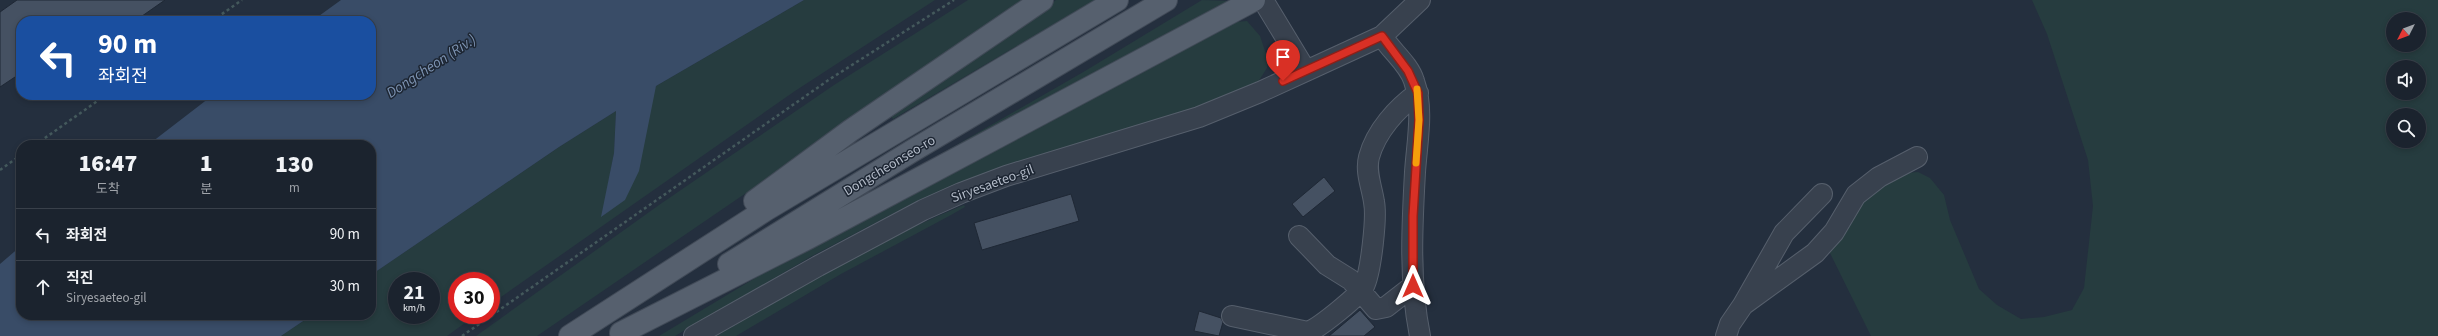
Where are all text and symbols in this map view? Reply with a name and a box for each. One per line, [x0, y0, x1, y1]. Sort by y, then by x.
north arrow [2386, 12, 2426, 52]
map controls [2386, 12, 2426, 148]
text: 90 m [98, 24, 157, 64]
water label: Dongcheon (Riv.) [382, 30, 480, 103]
icon: left [32, 32, 84, 84]
pin [1266, 40, 1300, 81]
icon: arrive [1272, 46, 1294, 68]
button: sound [2386, 60, 2426, 100]
text: 좌회전 [98, 64, 148, 89]
button: search [2386, 108, 2426, 148]
street label: Dongcheonseo-ro [840, 130, 939, 201]
text: 16:47 [79, 146, 137, 181]
text: 1 [200, 146, 213, 181]
text: 130 [275, 147, 314, 182]
street label: Siryesaeteo-gil [948, 160, 1037, 208]
text: m [289, 179, 300, 197]
text: 도착 [96, 180, 120, 198]
text: 분 [200, 180, 212, 198]
icon: left [32, 224, 54, 246]
text: 90 m [330, 224, 360, 245]
text: 좌회전 [66, 225, 107, 246]
position arrow [1392, 265, 1434, 307]
text: 직진 [66, 268, 94, 289]
speed limit sign: 30 [448, 272, 500, 324]
icon: ahead [32, 276, 54, 298]
text: 30 m [330, 276, 360, 297]
text: 21 [403, 279, 425, 307]
text: Siryesaeteo-gil [66, 289, 147, 307]
text: km/h [403, 301, 425, 315]

